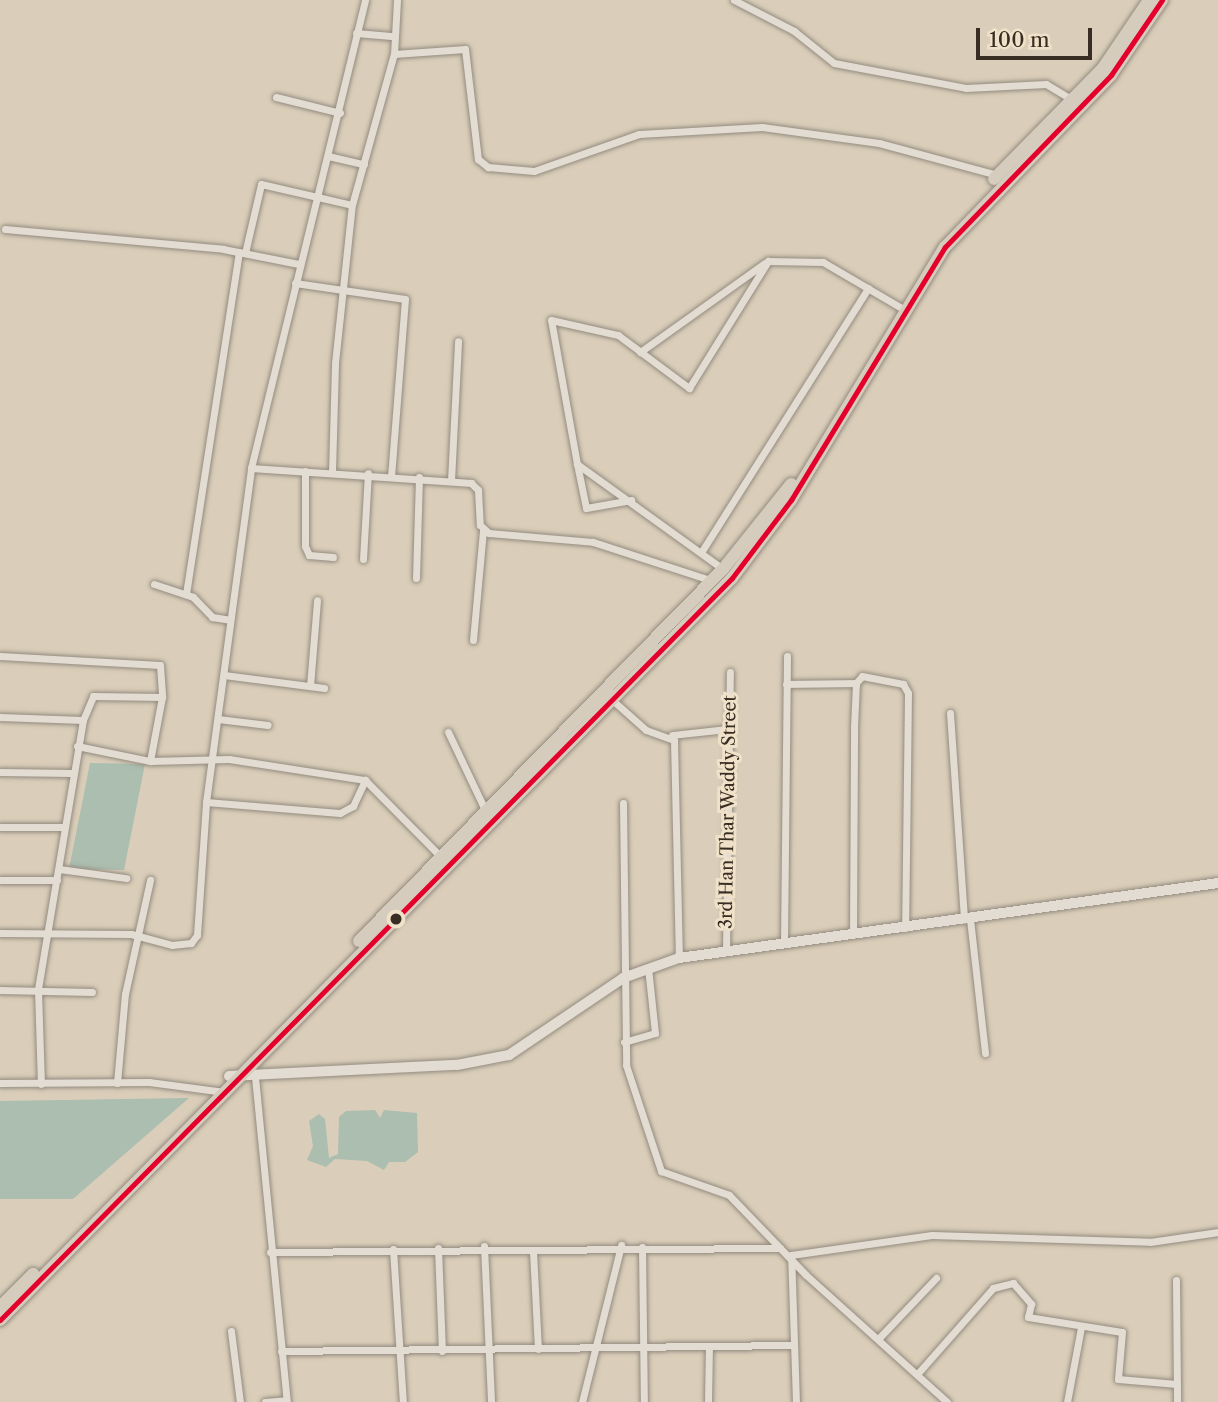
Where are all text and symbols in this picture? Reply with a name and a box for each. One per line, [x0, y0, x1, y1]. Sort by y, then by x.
scale bar [980, 14, 1096, 58]
text: 100 m [989, 27, 1050, 52]
street label: 3rd Han Thar Waddy Street [715, 694, 741, 930]
unlabelled marker [389, 912, 403, 926]

